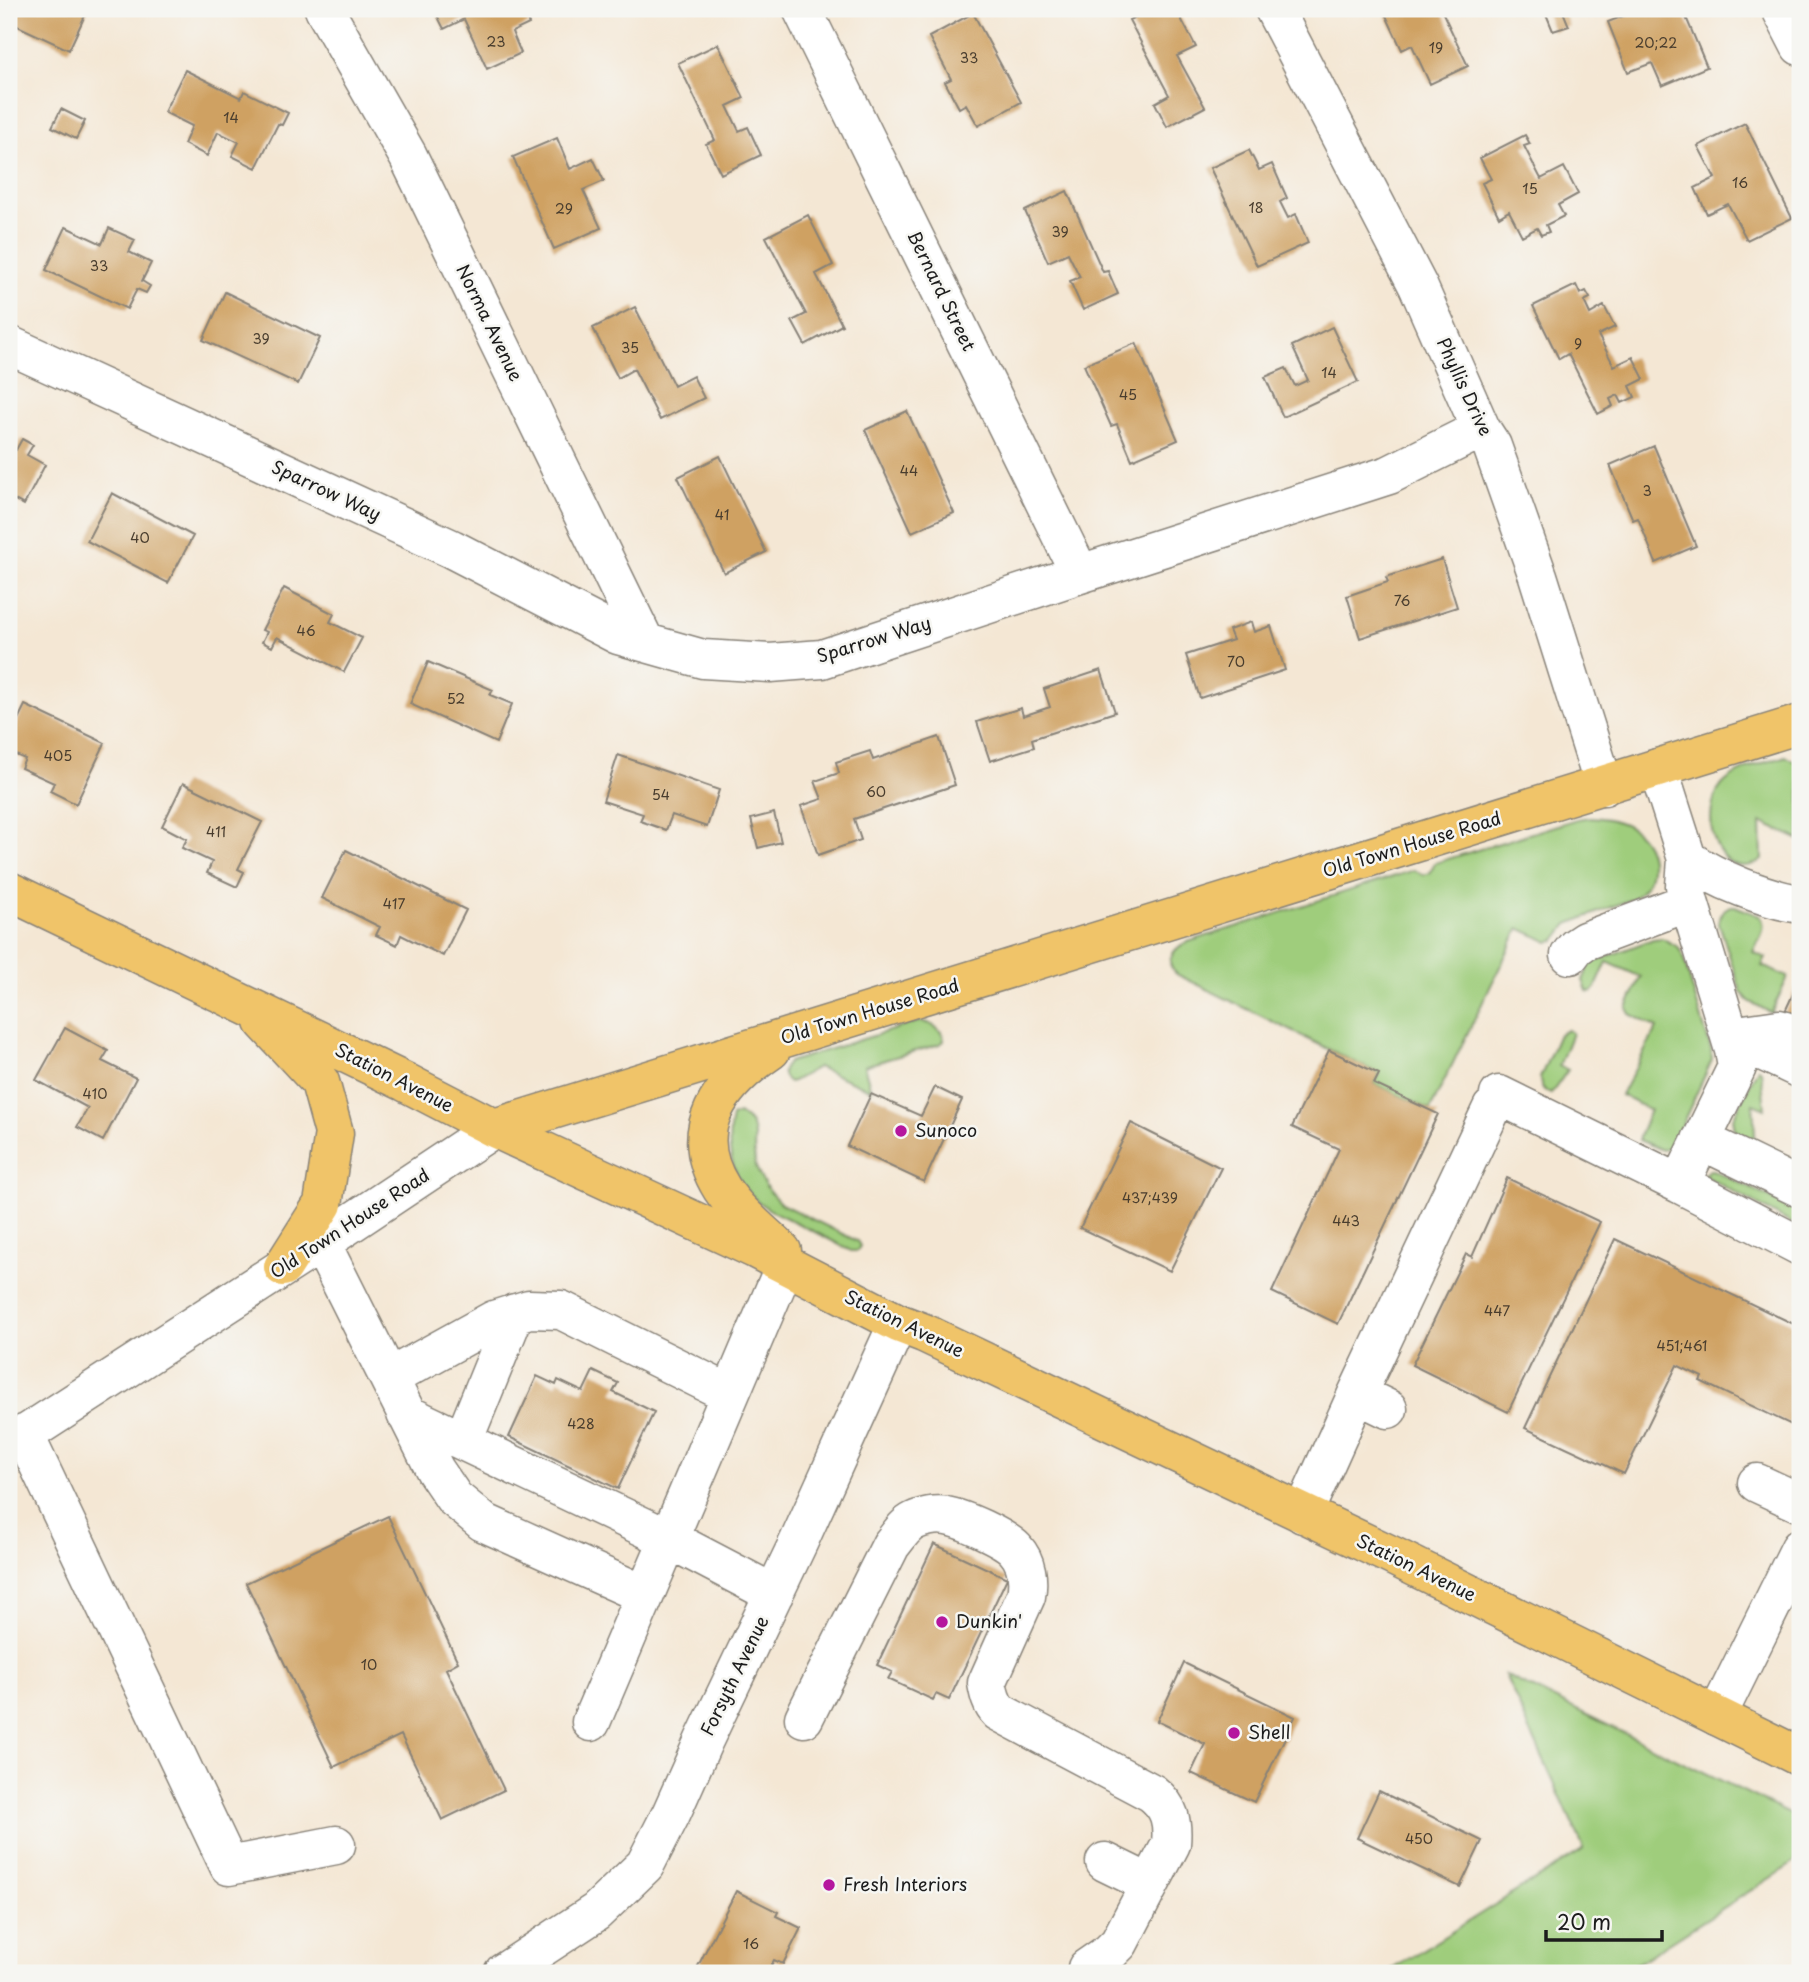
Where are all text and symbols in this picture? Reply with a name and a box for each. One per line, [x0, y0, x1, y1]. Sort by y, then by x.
house number: 23 [487, 31, 505, 52]
house number: 20;22 [1635, 32, 1677, 53]
house number: 19 [1429, 37, 1443, 58]
house number: 33 [960, 47, 978, 68]
house number: 14 [223, 107, 239, 128]
house number: 16 [1732, 172, 1748, 193]
house number: 15 [1522, 178, 1538, 199]
house number: 18 [1248, 197, 1264, 218]
house number: 29 [555, 198, 573, 219]
house number: 39 [1051, 221, 1069, 242]
street label: Bernard Street [901, 225, 983, 355]
house number: 33 [90, 255, 108, 276]
street label: Norma Avenue [450, 259, 530, 386]
house number: 39 [252, 328, 270, 349]
street label: Phyllis Drive [1431, 333, 1500, 440]
house number: 9 [1574, 333, 1582, 354]
house number: 35 [621, 337, 639, 358]
house number: 14 [1321, 362, 1337, 383]
house number: 45 [1119, 384, 1137, 405]
street label: Sparrow Way [267, 452, 386, 527]
house number: 44 [900, 460, 918, 481]
house number: 3 [1642, 480, 1652, 501]
house number: 41 [715, 504, 729, 525]
house number: 40 [130, 527, 150, 548]
house number: 76 [1394, 590, 1411, 611]
street label: Sparrow Way [813, 608, 934, 669]
house number: 46 [296, 620, 316, 641]
house number: 70 [1227, 651, 1245, 672]
house number: 52 [447, 688, 465, 709]
house number: 405 [44, 745, 72, 766]
house number: 60 [866, 781, 886, 802]
house number: 54 [652, 784, 670, 805]
street label: Old Town House Road [1319, 804, 1504, 884]
house number: 411 [206, 821, 226, 842]
house number: 417 [383, 893, 405, 914]
street label: Old Town House Road [777, 971, 962, 1051]
street label: Station Avenue [331, 1035, 459, 1118]
house number: 410 [83, 1083, 107, 1104]
place label: Sunoco [915, 1116, 977, 1143]
marker: Sunoco [893, 1123, 909, 1139]
street label: Old Town House Road [264, 1161, 434, 1285]
house number: 437;439 [1122, 1187, 1178, 1208]
house number: 443 [1332, 1210, 1360, 1231]
street label: Station Avenue [840, 1282, 969, 1363]
house number: 447 [1484, 1300, 1510, 1321]
house number: 451;461 [1657, 1335, 1707, 1356]
house number: 428 [567, 1413, 595, 1434]
street label: Station Avenue [1352, 1526, 1481, 1607]
place label: Dunkin' [956, 1607, 1022, 1634]
street label: Forsyth Avenue [693, 1611, 774, 1740]
marker: Dunkin' [934, 1614, 950, 1630]
house number: 10 [361, 1654, 377, 1675]
place label: Shell [1248, 1718, 1290, 1745]
marker: Shell [1226, 1725, 1242, 1741]
house number: 450 [1405, 1828, 1433, 1849]
place label: Fresh Interiors [843, 1870, 967, 1897]
marker: Fresh Interiors [821, 1877, 837, 1893]
scale bar [1546, 1898, 1662, 1942]
text: 20 m [1557, 1905, 1611, 1937]
house number: 16 [743, 1933, 759, 1954]

